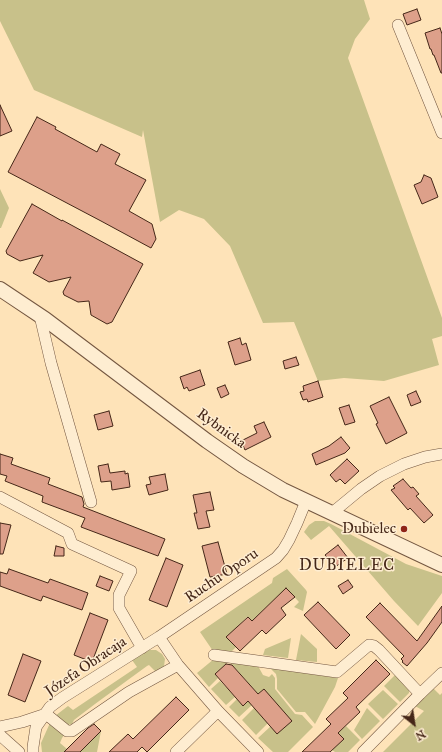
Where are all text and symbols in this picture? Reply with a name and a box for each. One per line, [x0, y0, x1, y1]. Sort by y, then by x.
street label: Rybnicka [193, 405, 249, 453]
place label: Dubielec [342, 520, 396, 538]
marker: Dubielec [399, 524, 409, 534]
street label: Ruchu Oporu [182, 545, 262, 607]
district label: DUBIELEC [299, 556, 395, 576]
street label: Józefa Obracaja [42, 633, 130, 701]
north arrow [394, 704, 434, 744]
text: N [413, 727, 428, 743]

